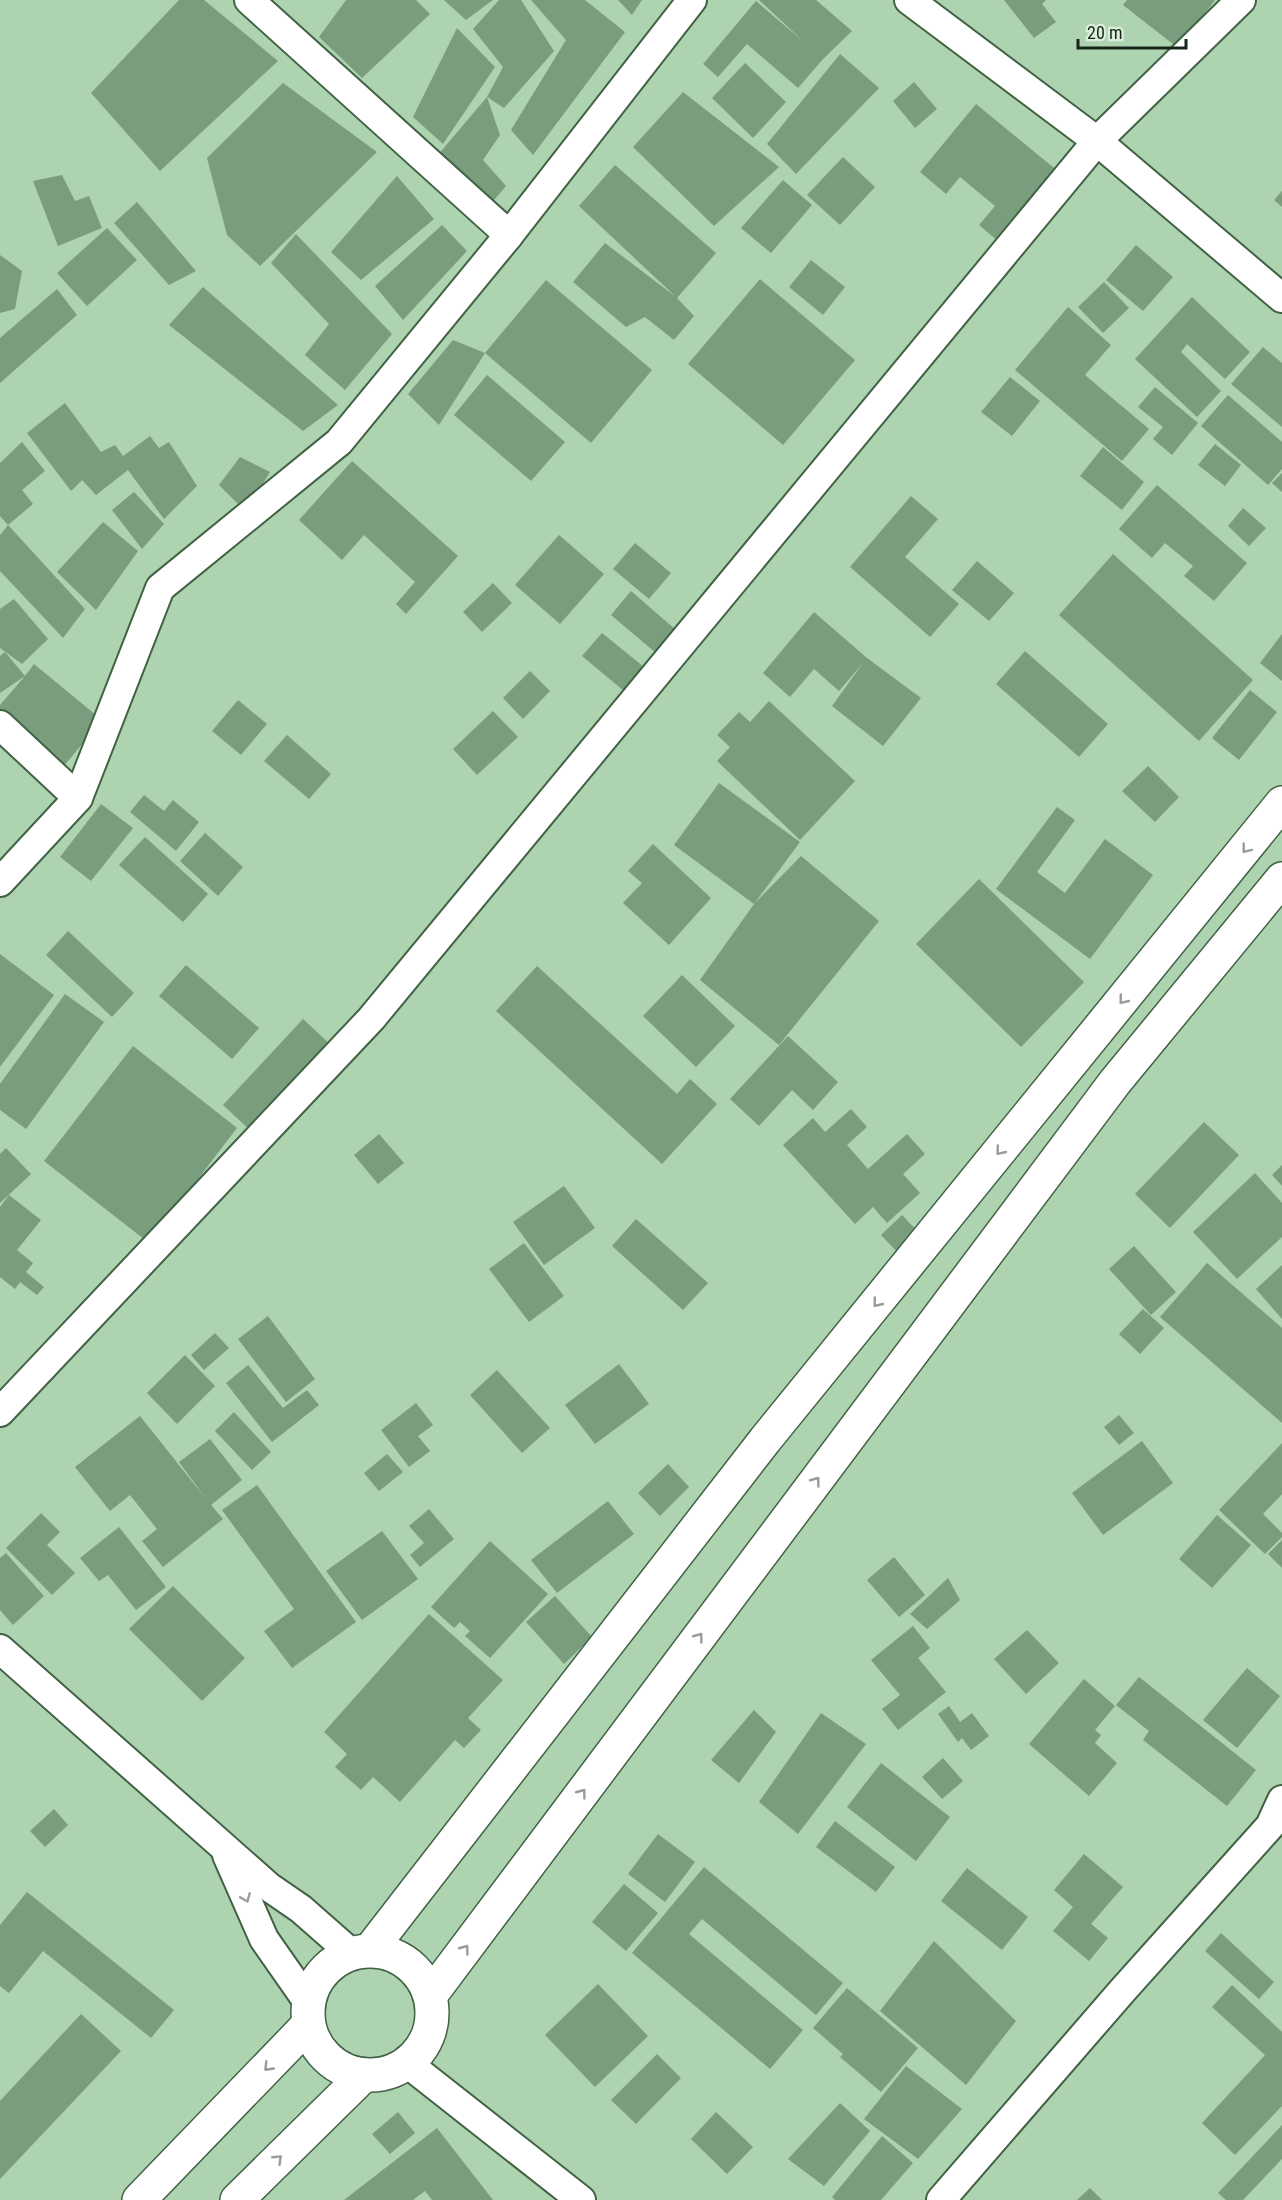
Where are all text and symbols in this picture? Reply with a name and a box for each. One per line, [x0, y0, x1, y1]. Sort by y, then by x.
scale bar [1078, 12, 1186, 50]
text: 20 m [1087, 22, 1122, 43]
one-way arrow [1242, 842, 1253, 853]
one-way arrow [1119, 993, 1130, 1004]
one-way arrow [996, 1145, 1007, 1156]
one-way arrow [873, 1296, 884, 1307]
one-way arrow [809, 1476, 820, 1487]
one-way arrow [692, 1632, 703, 1643]
one-way arrow [575, 1788, 586, 1799]
one-way arrow [239, 1892, 251, 1903]
one-way arrow [458, 1945, 469, 1956]
one-way arrow [264, 2059, 275, 2070]
one-way arrow [272, 2155, 282, 2166]

